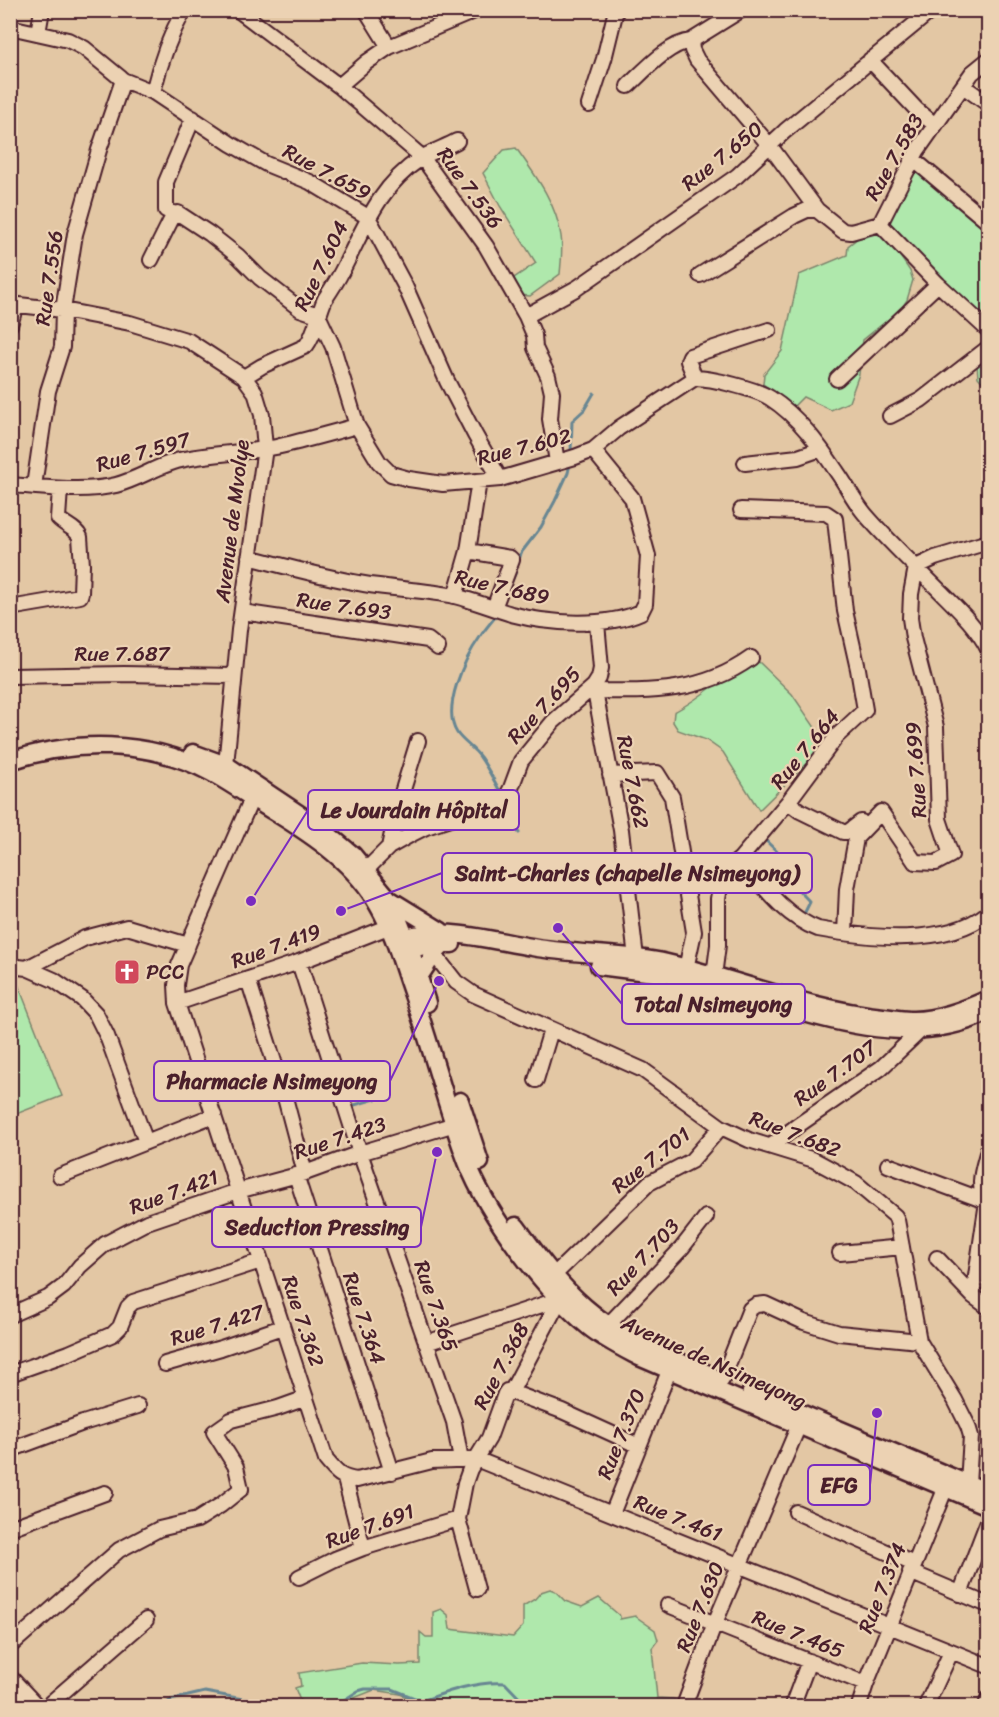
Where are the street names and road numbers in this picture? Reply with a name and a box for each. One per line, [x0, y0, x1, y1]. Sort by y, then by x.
street label: Rue 7.583 [854, 106, 935, 208]
street label: Rue 7.650 [672, 111, 772, 201]
street label: Rue 7.659 [276, 133, 378, 211]
street label: Rue 7.536 [427, 138, 513, 238]
street label: Rue 7.604 [283, 214, 359, 318]
street label: Rue 7.556 [23, 228, 75, 328]
street label: Rue 7.602 [473, 417, 575, 477]
street label: Rue 7.597 [91, 420, 196, 484]
street label: Avenue de Mvolye [203, 437, 261, 606]
street label: Rue 7.689 [451, 558, 553, 616]
street label: Rue 7.693 [294, 581, 394, 631]
street label: Rue 7.687 [74, 635, 172, 673]
street label: Rue 7.695 [497, 657, 591, 753]
street label: Rue 7.664 [760, 700, 850, 798]
street label: Rue 7.699 [894, 721, 938, 819]
street label: Rue 7.662 [605, 732, 661, 832]
street label: Rue 7.419 [226, 912, 327, 980]
street label: Rue 7.707 [785, 1028, 887, 1117]
street label: Rue 7.682 [744, 1099, 846, 1169]
street label: Rue 7.423 [289, 1105, 392, 1171]
street label: Rue 7.701 [603, 1116, 699, 1204]
street label: Rue 7.421 [124, 1158, 224, 1226]
street label: Rue 7.703 [597, 1209, 690, 1305]
street label: Rue 7.365 [403, 1255, 469, 1357]
street label: Rue 7.364 [331, 1267, 397, 1369]
street label: Rue 7.362 [270, 1270, 336, 1372]
street label: Rue 7.427 [166, 1292, 270, 1357]
street label: Avenue de Nsimeyong [614, 1304, 813, 1420]
street label: Rue 7.368 [462, 1315, 540, 1417]
street label: Rue 7.370 [586, 1383, 656, 1485]
street label: Rue 7.461 [628, 1483, 728, 1553]
street label: Rue 7.691 [320, 1492, 420, 1560]
street label: Rue 7.374 [847, 1537, 917, 1639]
street label: Rue 7.630 [665, 1556, 735, 1658]
street label: Rue 7.465 [746, 1598, 850, 1670]

